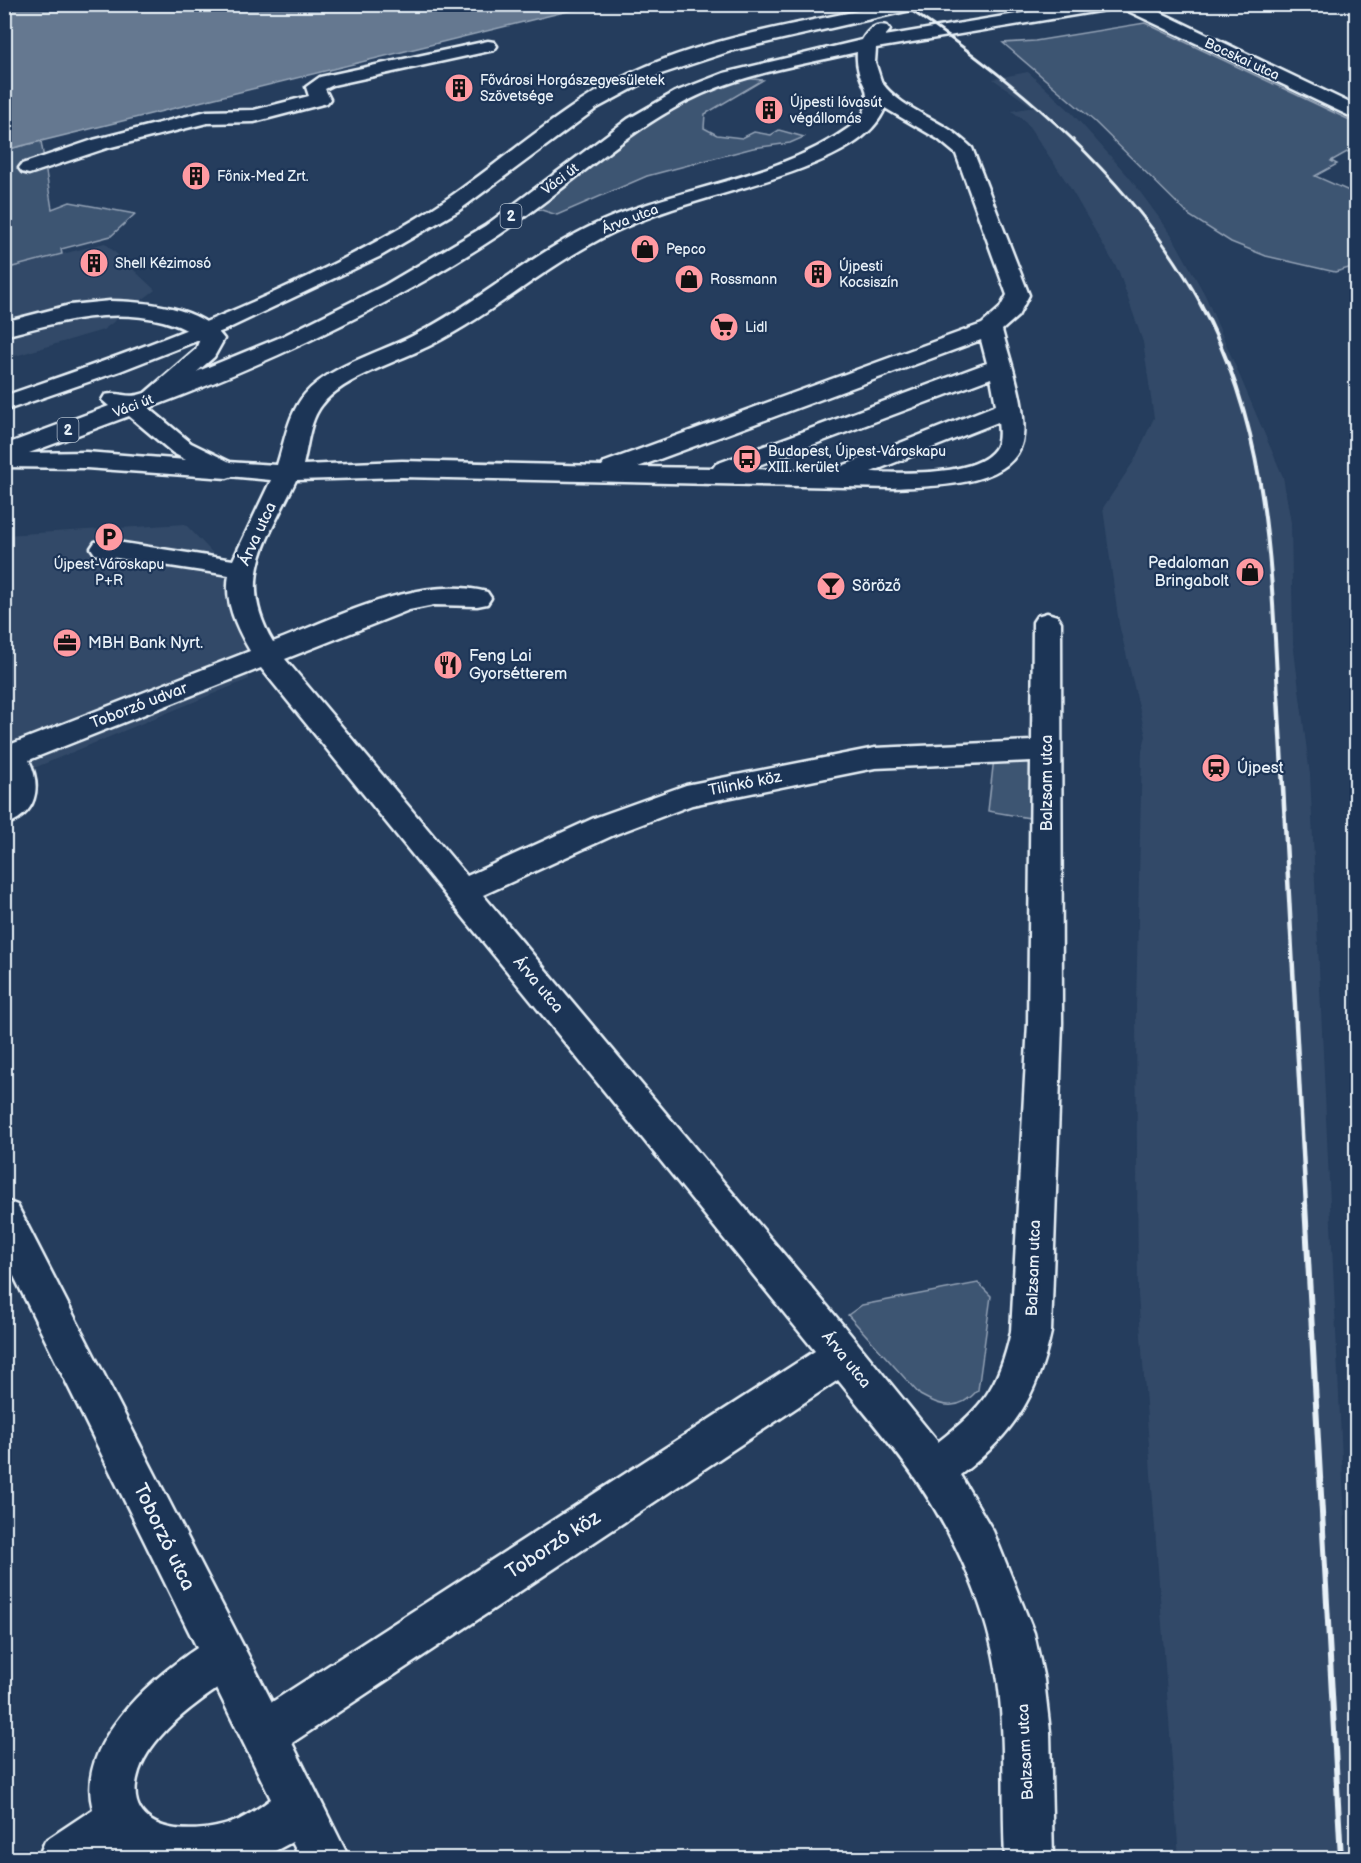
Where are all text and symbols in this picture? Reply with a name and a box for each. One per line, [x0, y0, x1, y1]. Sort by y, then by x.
street label: Bocskai utca [1202, 34, 1282, 84]
building icon: Fővárosi Horgászegyesületek Szövetsége [443, 72, 475, 104]
place label: Fővárosi Horgászegyesületek Szövetsége [480, 72, 665, 105]
place label: Újpesti lóvasút végállomás [789, 93, 883, 127]
building icon: Újpesti lóvasút végállomás [753, 94, 785, 126]
street label: Váci út [538, 159, 582, 198]
building icon: Főnix-Med Zrt. [180, 160, 212, 192]
place label: Főnix-Med Zrt. [217, 168, 309, 185]
street label: Árva utca [599, 200, 661, 238]
road number: 2 [500, 204, 522, 228]
shop icon: Pepco [629, 233, 661, 265]
place label: Pepco [666, 241, 706, 258]
building icon: Shell Kézimosó [78, 247, 110, 279]
place label: Shell Kézimosó [115, 255, 211, 272]
place label: Újpesti Kocsiszín [839, 257, 898, 291]
building icon: Újpesti Kocsiszín [802, 258, 834, 290]
shop icon: Rossmann [673, 263, 705, 295]
place label: Rossmann [710, 271, 777, 288]
supermarket icon: Lidl [708, 311, 740, 343]
place label: Lidl [745, 319, 767, 336]
street label: Váci út [110, 390, 156, 421]
road number: 2 [58, 418, 78, 442]
place label: Budapest, Újpest-Városkapu XIII. kerület [767, 442, 946, 476]
bus stop icon: Budapest, Újpest-Városkapu XIII. kerület [731, 443, 763, 475]
street label: Árva utca [233, 499, 281, 569]
parking icon: Újpest-Városkapu P+R [93, 521, 125, 553]
place label: Pedaloman Bringabolt [1148, 554, 1229, 591]
place label: Újpest-Városkapu P+R [54, 555, 164, 589]
shop icon: Pedaloman Bringabolt [1234, 556, 1266, 588]
bar icon: Söröző [815, 570, 847, 602]
place label: Söröző [852, 577, 901, 596]
office icon: MBH Bank Nyrt. [51, 627, 83, 659]
place label: MBH Bank Nyrt. [88, 634, 203, 653]
place label: Feng Lai Gyorsétterem [469, 647, 567, 684]
restaurant icon: Feng Lai Gyorsétterem [432, 649, 464, 681]
street label: Toborzó udvar [88, 679, 190, 733]
street label: Balzsam utca [1038, 735, 1057, 831]
station icon: Újpest [1200, 752, 1232, 784]
place label: Újpest [1237, 757, 1284, 778]
street label: Tilinkó köz [707, 768, 784, 800]
street label: Árva utca [509, 952, 568, 1017]
street label: Balzsam utca [1023, 1219, 1045, 1317]
street label: Árva utca [817, 1327, 876, 1392]
street label: Toborzó utca [128, 1480, 200, 1594]
street label: Toborzó köz [501, 1505, 605, 1584]
street label: Balzsam utca [1014, 1703, 1038, 1801]

